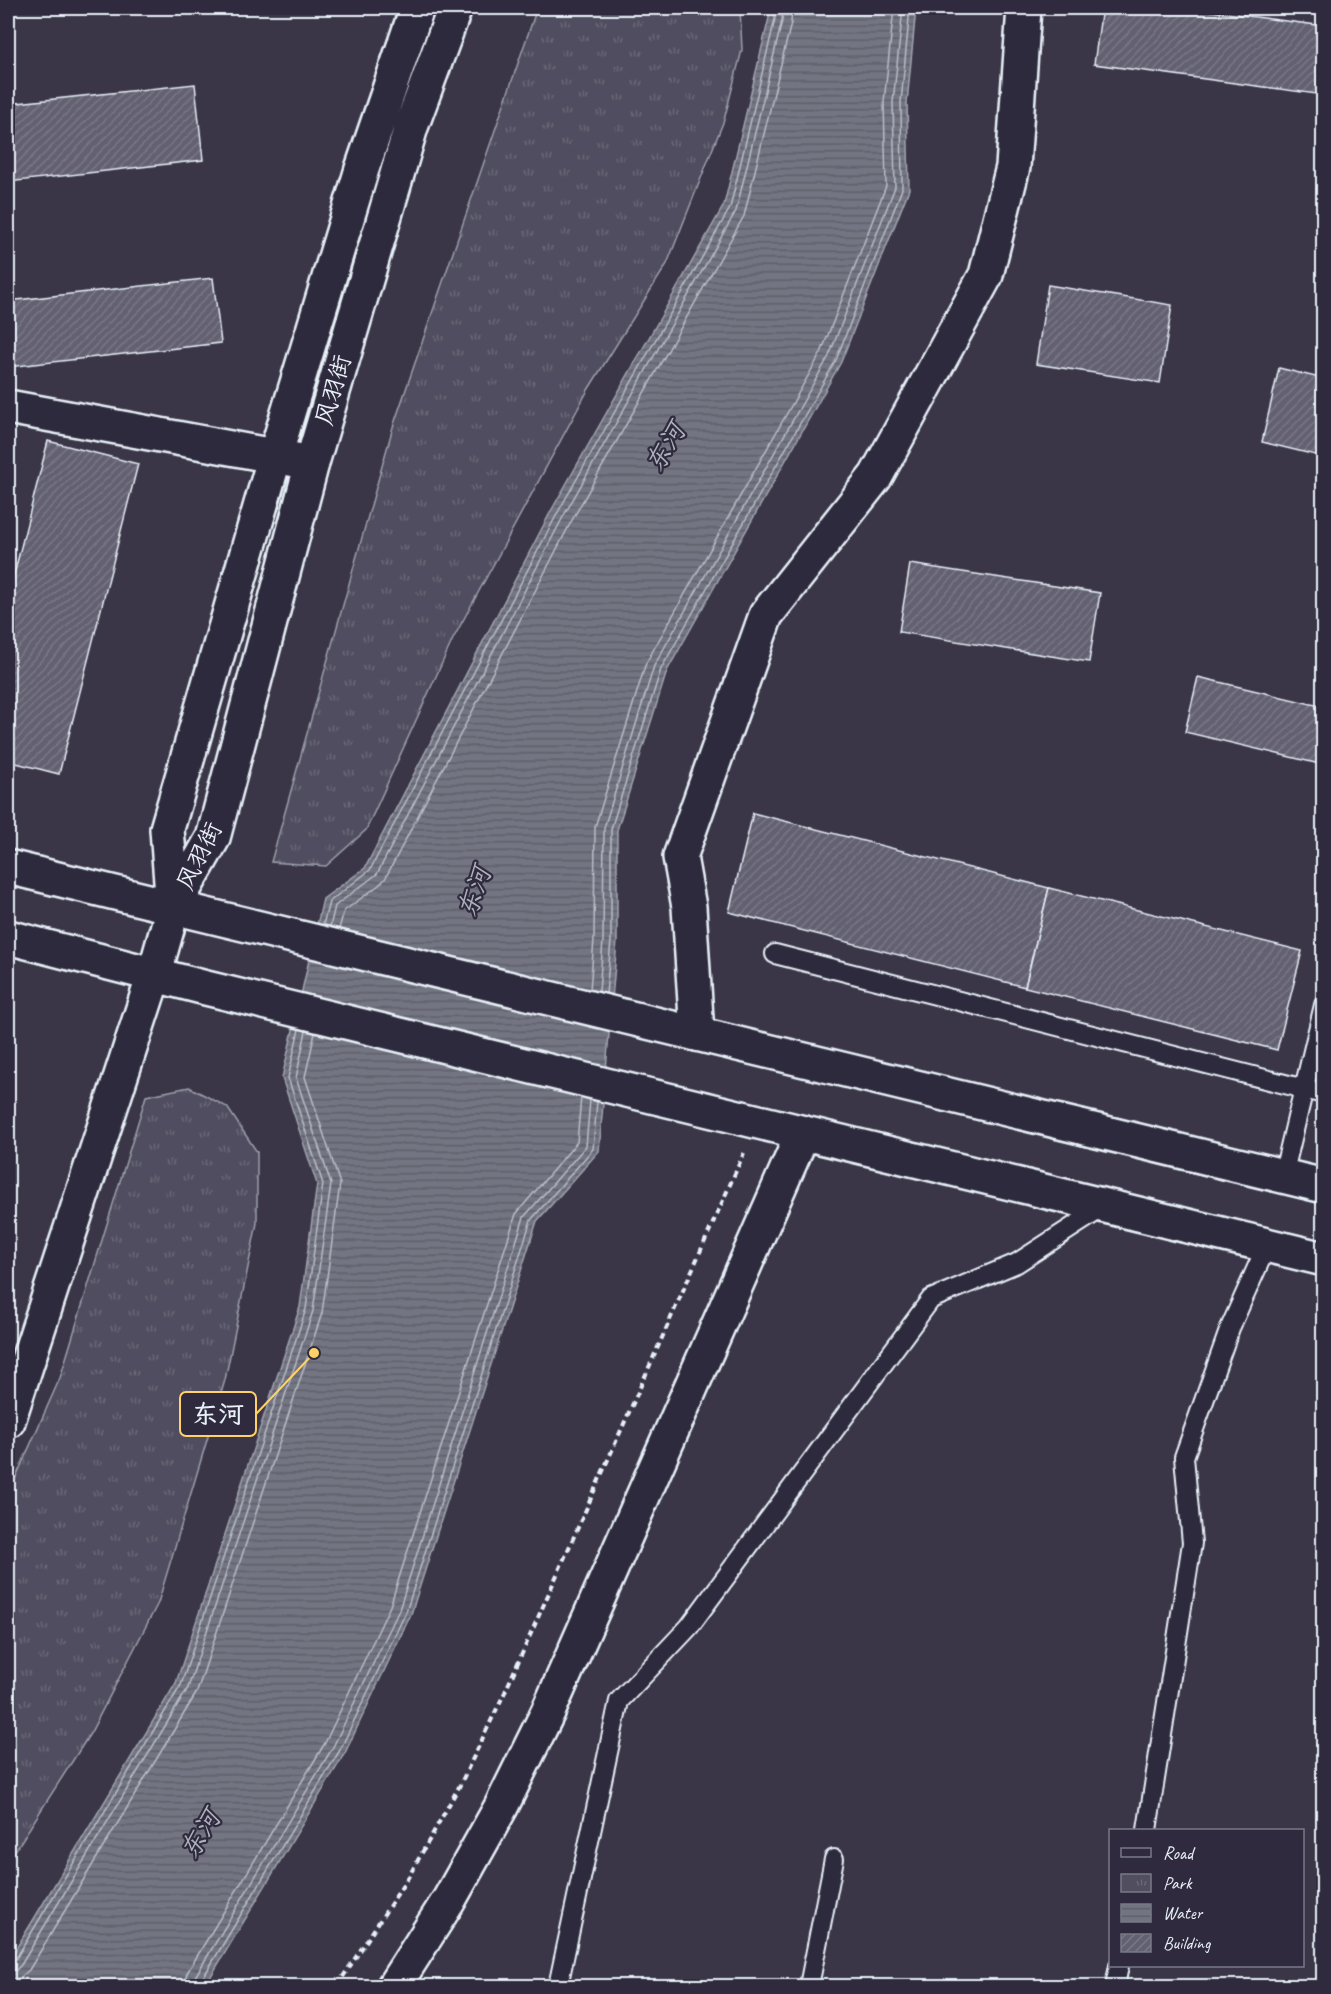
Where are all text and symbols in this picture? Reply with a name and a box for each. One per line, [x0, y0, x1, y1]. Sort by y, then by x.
street label: 风羽街 [309, 351, 357, 429]
water label: 东河 [638, 413, 695, 478]
street label: 风羽街 [170, 817, 228, 895]
water label: 东河 [450, 858, 500, 922]
callout: 东河 [180, 1392, 256, 1436]
text: 东河 [192, 1398, 244, 1431]
water label: 东河 [173, 1800, 230, 1865]
legend [1109, 1829, 1304, 1967]
text: Road [1163, 1842, 1196, 1864]
text: Park [1163, 1872, 1193, 1894]
text: Water [1163, 1902, 1204, 1924]
text: Building [1163, 1932, 1212, 1954]

